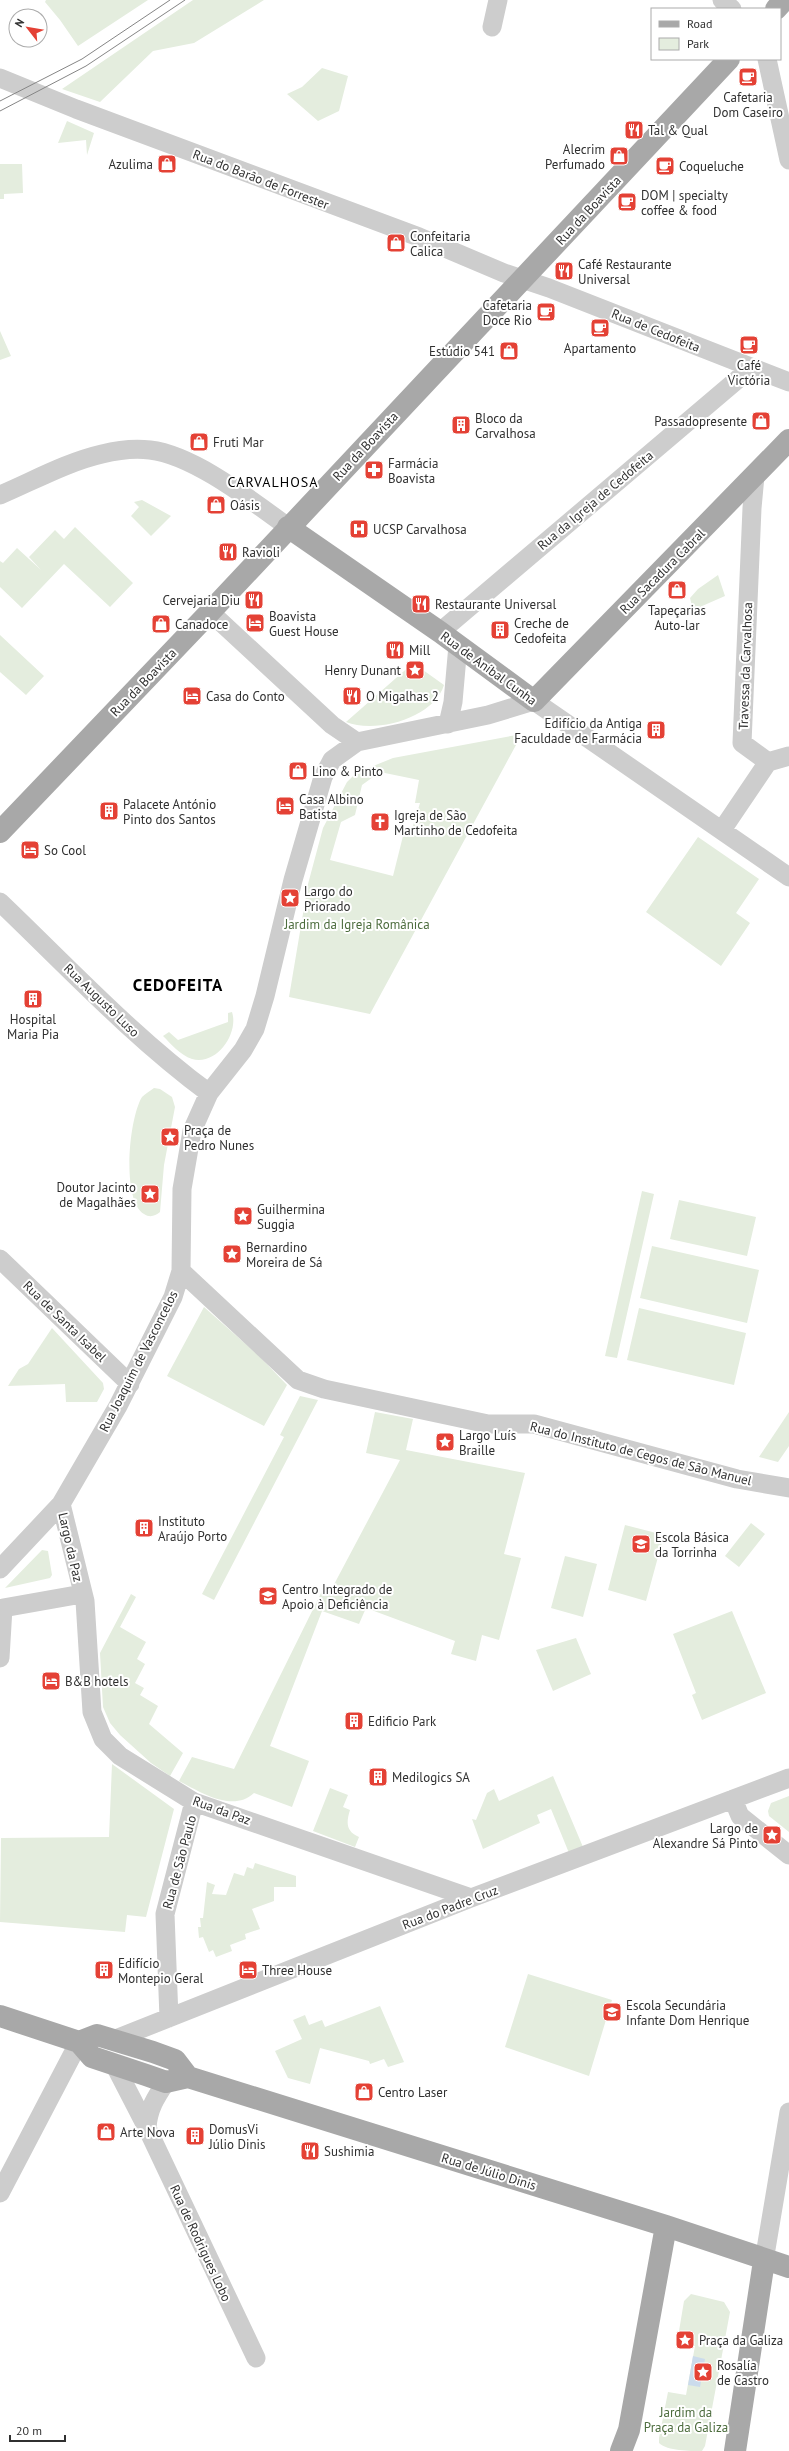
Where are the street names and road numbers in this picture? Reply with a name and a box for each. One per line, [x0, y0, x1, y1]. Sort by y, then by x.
street label: Rua do Barão de Forrester [190, 146, 332, 213]
street label: Rua da Boavista [552, 172, 625, 249]
street label: Rua de Cedofeita [609, 305, 703, 356]
street label: Rua da Boavista [329, 408, 402, 485]
street label: Rua da Igreja de Cedofeita [534, 447, 657, 554]
street label: Rua Sacadura Cabral [616, 525, 709, 618]
street label: Travessa da Carvalhosa [735, 602, 756, 730]
street label: Rua de Aníbal Cunha [437, 628, 540, 709]
street label: Rua da Boavista [106, 645, 180, 720]
street label: Rua Augusto Luso [60, 960, 143, 1041]
street label: Rua de Santa Isabel [19, 1277, 110, 1366]
street label: Rua Joaquim de Vasconcelos [95, 1288, 182, 1435]
street label: Rua do Instituto de Cegos de São Manuel [528, 1418, 754, 1489]
street label: Largo da Paz [54, 1511, 87, 1584]
street label: Rua da Paz [190, 1792, 253, 1829]
street label: Rua de São Paulo [159, 1813, 200, 1911]
street label: Rua do Padre Cruz [400, 1881, 501, 1934]
street label: Rua de Júlio Dinis [439, 2149, 538, 2194]
street label: Rua de Rodrigues Lobo [166, 2182, 235, 2304]

